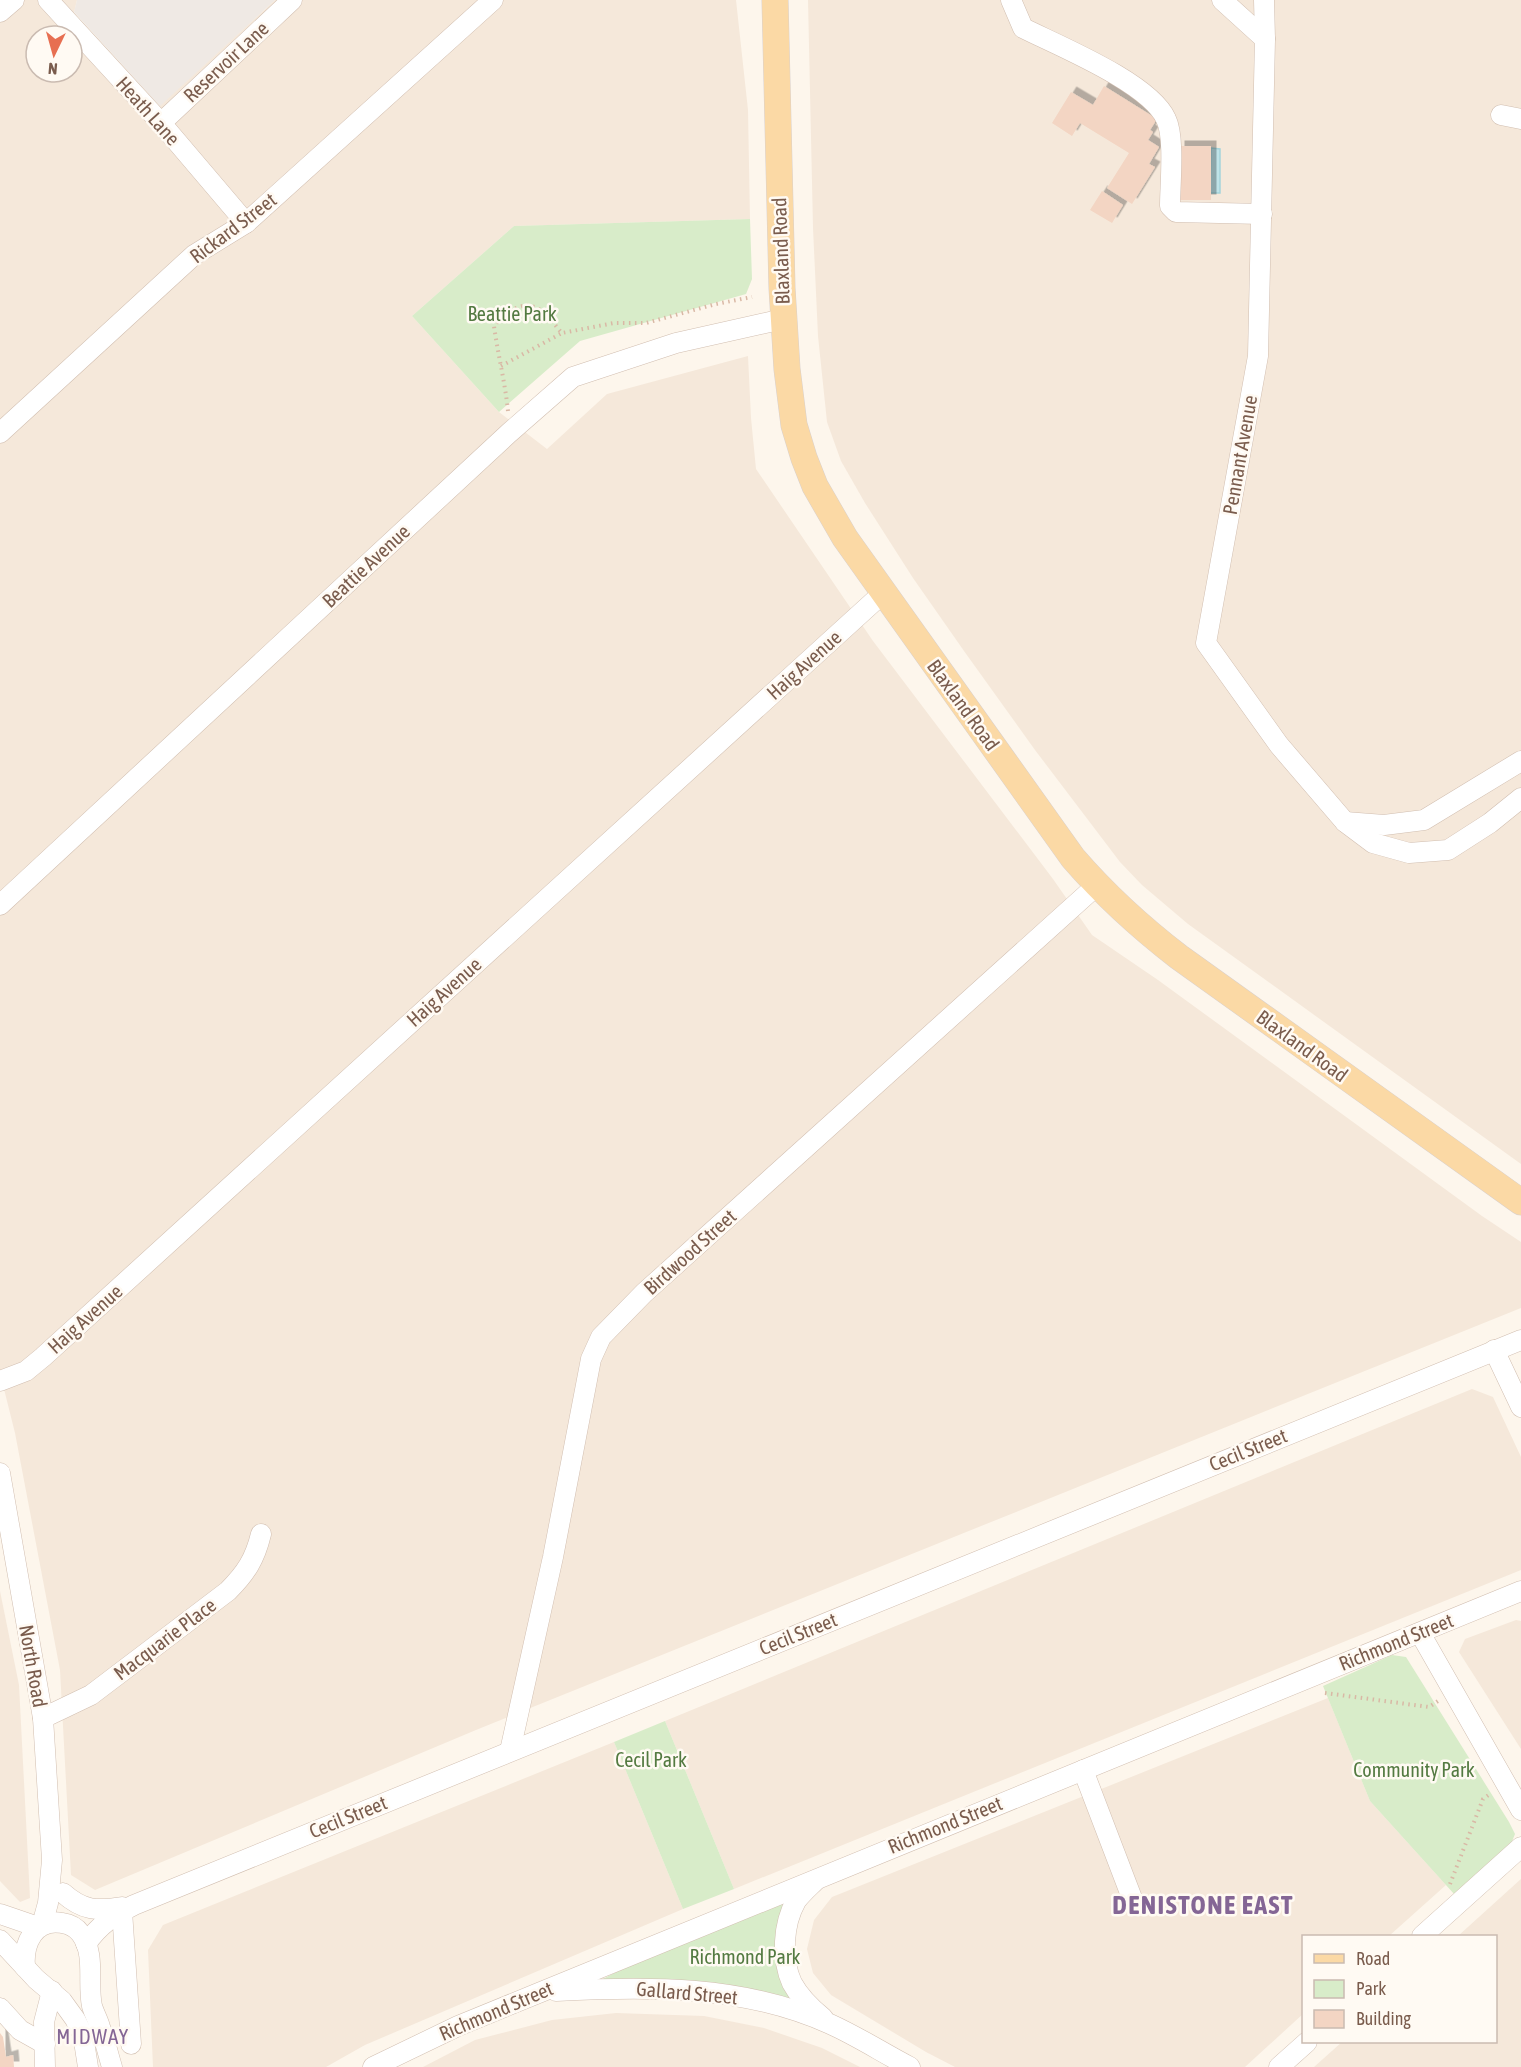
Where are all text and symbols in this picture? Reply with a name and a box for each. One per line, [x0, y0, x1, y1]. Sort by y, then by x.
street label: Reservoir Lane [178, 17, 273, 107]
north arrow [24, 24, 84, 84]
text: N [47, 60, 58, 78]
street label: Heath Lane [112, 72, 185, 150]
street label: Rickard Street [185, 188, 281, 268]
street label: Blaxland Road [767, 197, 794, 305]
park label: Beattie Park [467, 302, 557, 325]
street label: Pennant Avenue [1218, 393, 1261, 516]
street label: Beattie Avenue [317, 519, 414, 612]
street label: Haig Avenue [762, 625, 846, 704]
street label: Blaxland Road [923, 655, 1004, 755]
street label: Haig Avenue [402, 952, 486, 1031]
street label: Blaxland Road [1252, 1005, 1352, 1086]
street label: Birdwood Street [639, 1204, 741, 1299]
street label: Haig Avenue [43, 1279, 127, 1358]
street label: Cecil Street [1206, 1423, 1290, 1476]
street label: Macquarie Place [109, 1593, 220, 1684]
street label: Cecil Street [756, 1607, 840, 1660]
street label: Richmond Street [1335, 1608, 1457, 1675]
street label: North Road [15, 1623, 52, 1709]
park label: Cecil Park [615, 1748, 687, 1771]
park label: Community Park [1353, 1758, 1475, 1781]
street label: Cecil Street [306, 1790, 390, 1843]
street label: Richmond Street [884, 1791, 1006, 1858]
district label: DENISTONE EAST [1112, 1890, 1294, 1920]
legend [1302, 1935, 1497, 2043]
park label: Richmond Park [690, 1945, 801, 1968]
text: Road [1356, 1948, 1390, 1969]
street label: Richmond Street [435, 1976, 556, 2045]
street label: Gallard Street [635, 1977, 739, 2008]
text: Park [1356, 1978, 1386, 1999]
text: Building [1356, 2008, 1411, 2029]
district label: MIDWAY [56, 2024, 130, 2048]

